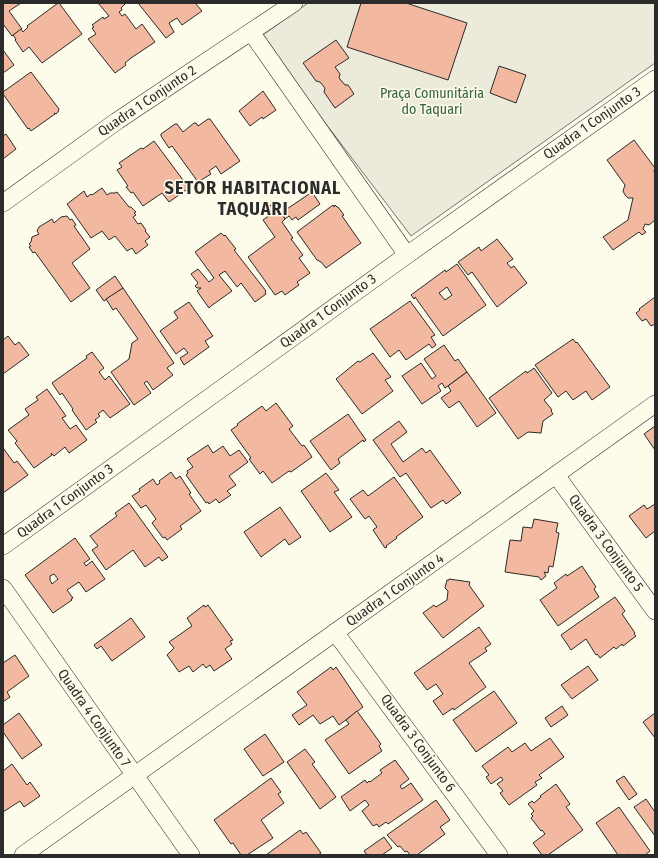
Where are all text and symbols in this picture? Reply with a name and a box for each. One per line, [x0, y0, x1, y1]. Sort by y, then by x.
street label: Quadra 1 Conjunto 2 [95, 62, 199, 140]
street label: Quadra 1 Conjunto 3 [540, 83, 644, 163]
park label: Praça Comunitária do Taquari [380, 85, 484, 118]
district label: SETOR HABITACIONAL TAQUARI [165, 177, 341, 220]
street label: Quadra 1 Conjunto 3 [276, 270, 380, 352]
street label: Quadra 1 Conjunto 3 [13, 460, 117, 542]
street label: Quadra 3 Conjunto 5 [565, 491, 647, 595]
street label: Quadra 1 Conjunto 4 [343, 550, 447, 630]
street label: Quadra 4 Conjunto 7 [54, 666, 134, 771]
street label: Quadra 3 Conjunto 6 [377, 691, 459, 795]

